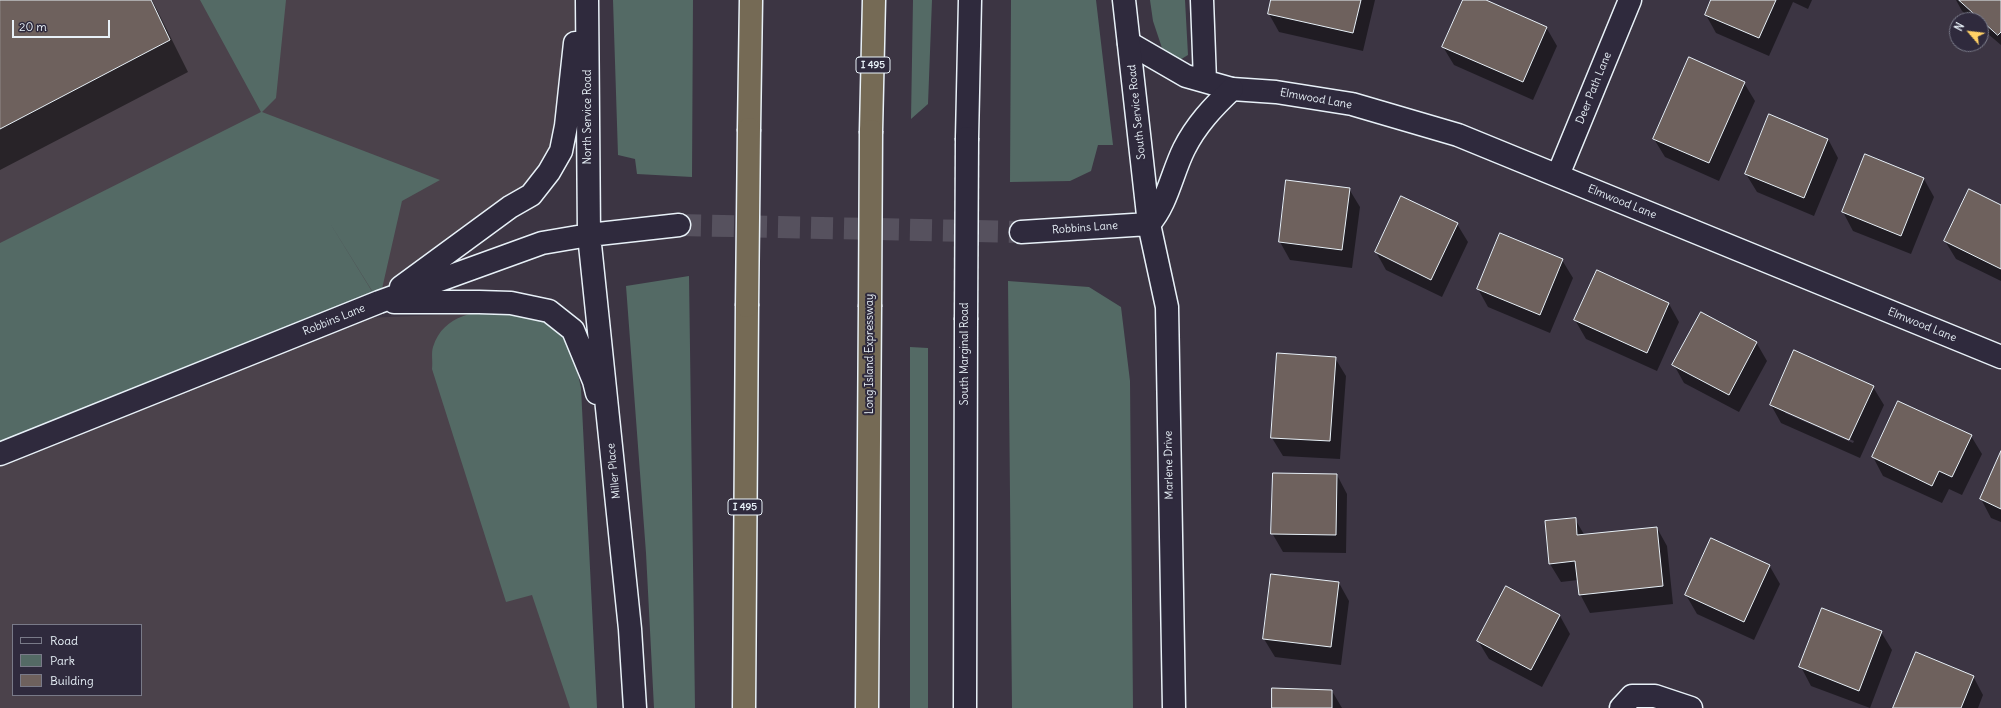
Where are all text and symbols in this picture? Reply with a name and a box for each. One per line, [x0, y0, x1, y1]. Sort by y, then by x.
scale bar [14, 12, 112, 38]
north arrow [1949, 12, 1989, 52]
text: 20 m [19, 19, 47, 34]
text: N [1951, 20, 1967, 33]
street label: Deer Path Lane [1574, 50, 1614, 126]
road number: I 495 [856, 57, 890, 73]
street label: South Service Road [1125, 64, 1149, 160]
street label: North Service Road [581, 70, 595, 164]
street label: Elmwood Lane [1279, 86, 1353, 112]
street label: Elmwood Lane [1586, 182, 1658, 222]
street label: Robbins Lane [1052, 219, 1118, 237]
street label: Long Island Expressway [863, 294, 877, 414]
street label: Robbins Lane [301, 301, 367, 339]
street label: South Marginal Road [958, 302, 972, 406]
street label: Elmwood Lane [1886, 305, 1958, 345]
street label: Marlene Drive [1162, 430, 1176, 500]
street label: Miller Place [605, 442, 623, 500]
road number: I 495 [728, 499, 762, 515]
legend [12, 624, 142, 696]
text: Road [50, 633, 78, 648]
text: Park [50, 653, 75, 668]
text: Building [50, 673, 94, 688]

